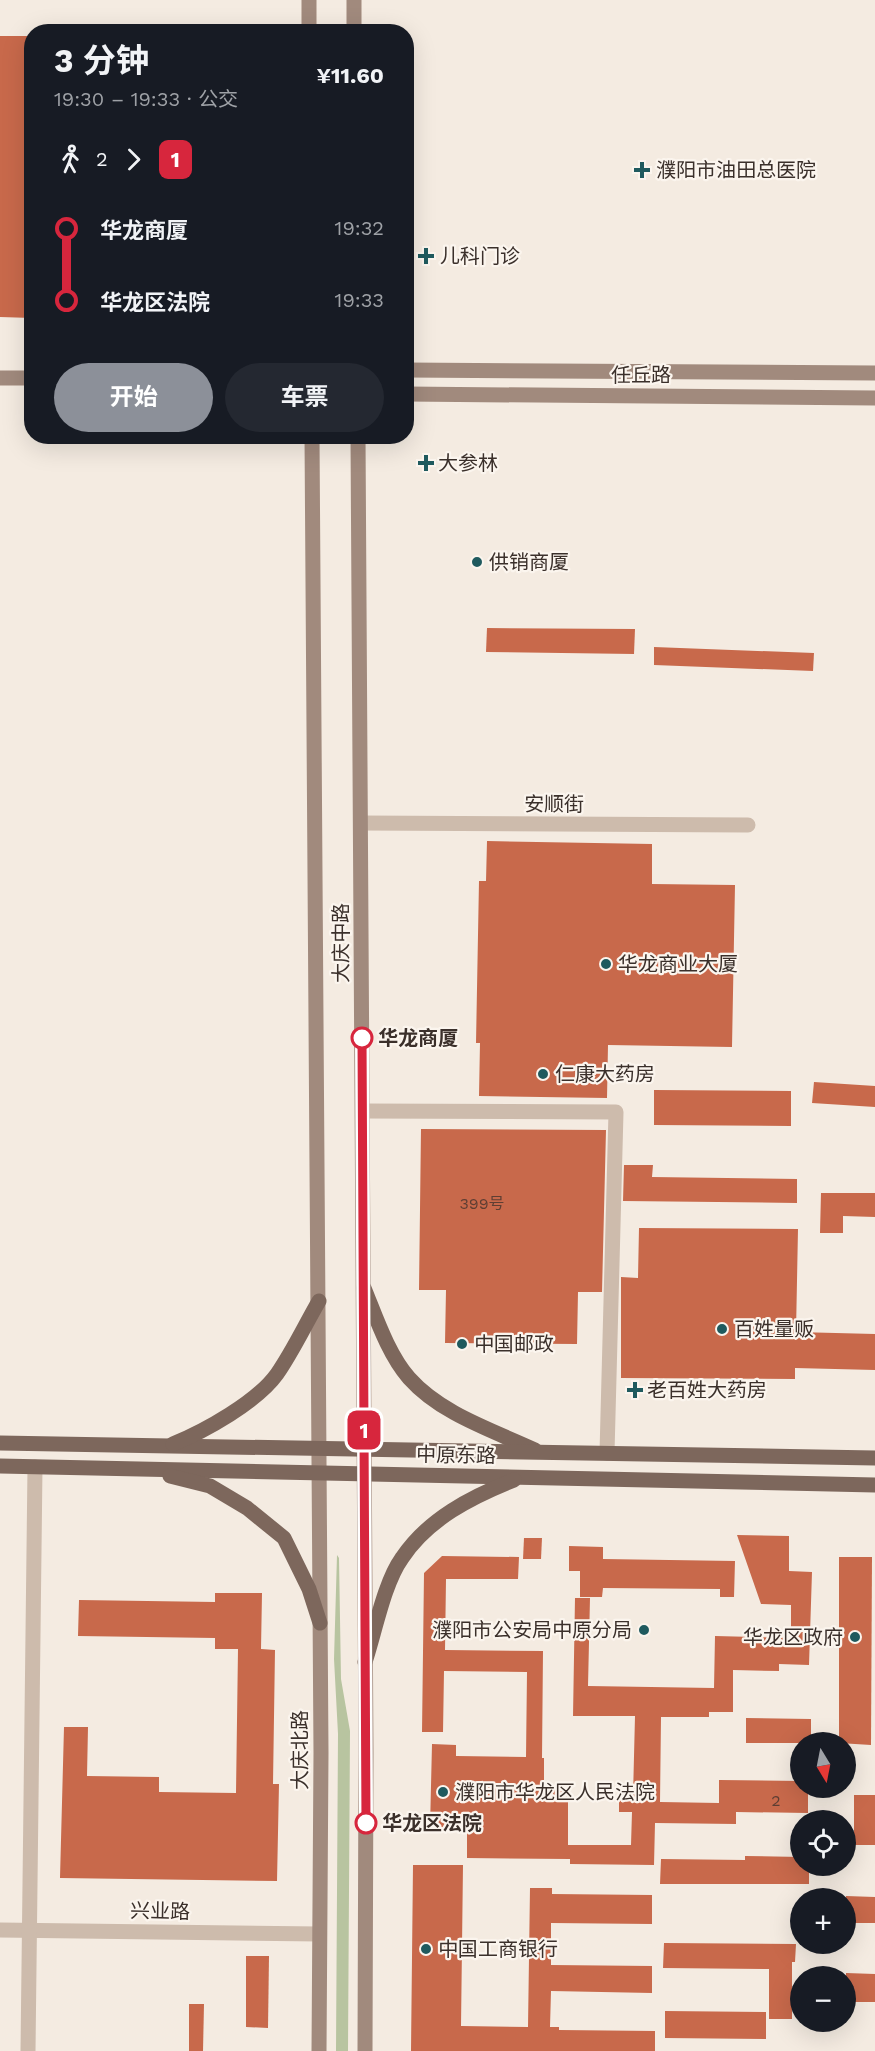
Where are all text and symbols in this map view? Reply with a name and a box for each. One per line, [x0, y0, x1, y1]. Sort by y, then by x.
text: 3 分钟 [54, 41, 149, 80]
text: ¥11.60 [316, 63, 384, 88]
text: 19:30 – 19:33 · 公交 [54, 87, 238, 111]
icon: walk [54, 143, 87, 176]
icon: forward [117, 143, 150, 176]
text: 2 [96, 147, 108, 171]
text: 1 [171, 147, 180, 172]
place label: 濮阳市油田总医院 [656, 158, 816, 182]
marker: 濮阳市油田总医院 [633, 161, 651, 179]
text: 19:32 [335, 216, 384, 240]
text: 华龙商厦 [100, 218, 188, 243]
place label: 儿科门诊 [440, 244, 520, 268]
marker: 儿科门诊 [417, 247, 435, 265]
text: 19:33 [335, 288, 384, 312]
text: 华龙区法院 [100, 290, 210, 315]
button: 开始 [54, 363, 213, 432]
button: 车票 [225, 363, 384, 432]
street label: 任丘路 [611, 363, 671, 387]
place label: 大参林 [438, 451, 498, 475]
marker: 大参林 [419, 456, 433, 470]
place label: 供销商厦 [489, 550, 569, 574]
marker: 供销商厦 [470, 555, 484, 569]
street label: 安顺街 [524, 792, 584, 816]
street label: 大庆中路 [329, 903, 353, 983]
place label: 华龙商业大厦 [618, 952, 738, 976]
marker: 华龙商业大厦 [599, 957, 613, 971]
place label: 华龙商厦 [378, 1026, 458, 1050]
marker: 华龙商厦 [351, 1027, 373, 1049]
place label: 仁康大药房 [555, 1062, 655, 1086]
marker: 仁康大药房 [536, 1067, 550, 1081]
house number: 399号 [459, 1194, 505, 1213]
place label: 百姓量贩 [734, 1317, 814, 1341]
marker: 百姓量贩 [715, 1322, 729, 1336]
place label: 中国邮政 [474, 1332, 554, 1356]
marker: 中国邮政 [455, 1337, 469, 1351]
place label: 老百姓大药房 [647, 1378, 767, 1402]
marker: 老百姓大药房 [628, 1383, 642, 1397]
line badge: 1 [344, 1410, 383, 1450]
text: 1 [359, 1418, 369, 1443]
street label: 中原东路 [416, 1442, 496, 1468]
place label: 濮阳市公安局中原分局 [432, 1618, 632, 1642]
marker: 濮阳市公安局中原分局 [637, 1623, 651, 1637]
place label: 华龙区政府 [743, 1625, 843, 1649]
marker: 华龙区政府 [848, 1630, 862, 1644]
street label: 大庆北路 [288, 1710, 312, 1790]
north arrow [790, 1732, 856, 1798]
map controls [790, 1732, 856, 2032]
place label: 濮阳市华龙区人民法院 [455, 1780, 655, 1804]
marker: 濮阳市华龙区人民法院 [436, 1785, 450, 1799]
house number: 2 [771, 1791, 781, 1810]
button: locate [790, 1810, 856, 1876]
place label: 华龙区法院 [382, 1811, 482, 1835]
marker: 华龙区法院 [355, 1812, 377, 1834]
button: + [790, 1888, 856, 1954]
street label: 兴业路 [130, 1898, 190, 1924]
place label: 中国工商银行 [438, 1937, 558, 1961]
marker: 中国工商银行 [419, 1942, 433, 1956]
button: − [790, 1966, 856, 2032]

